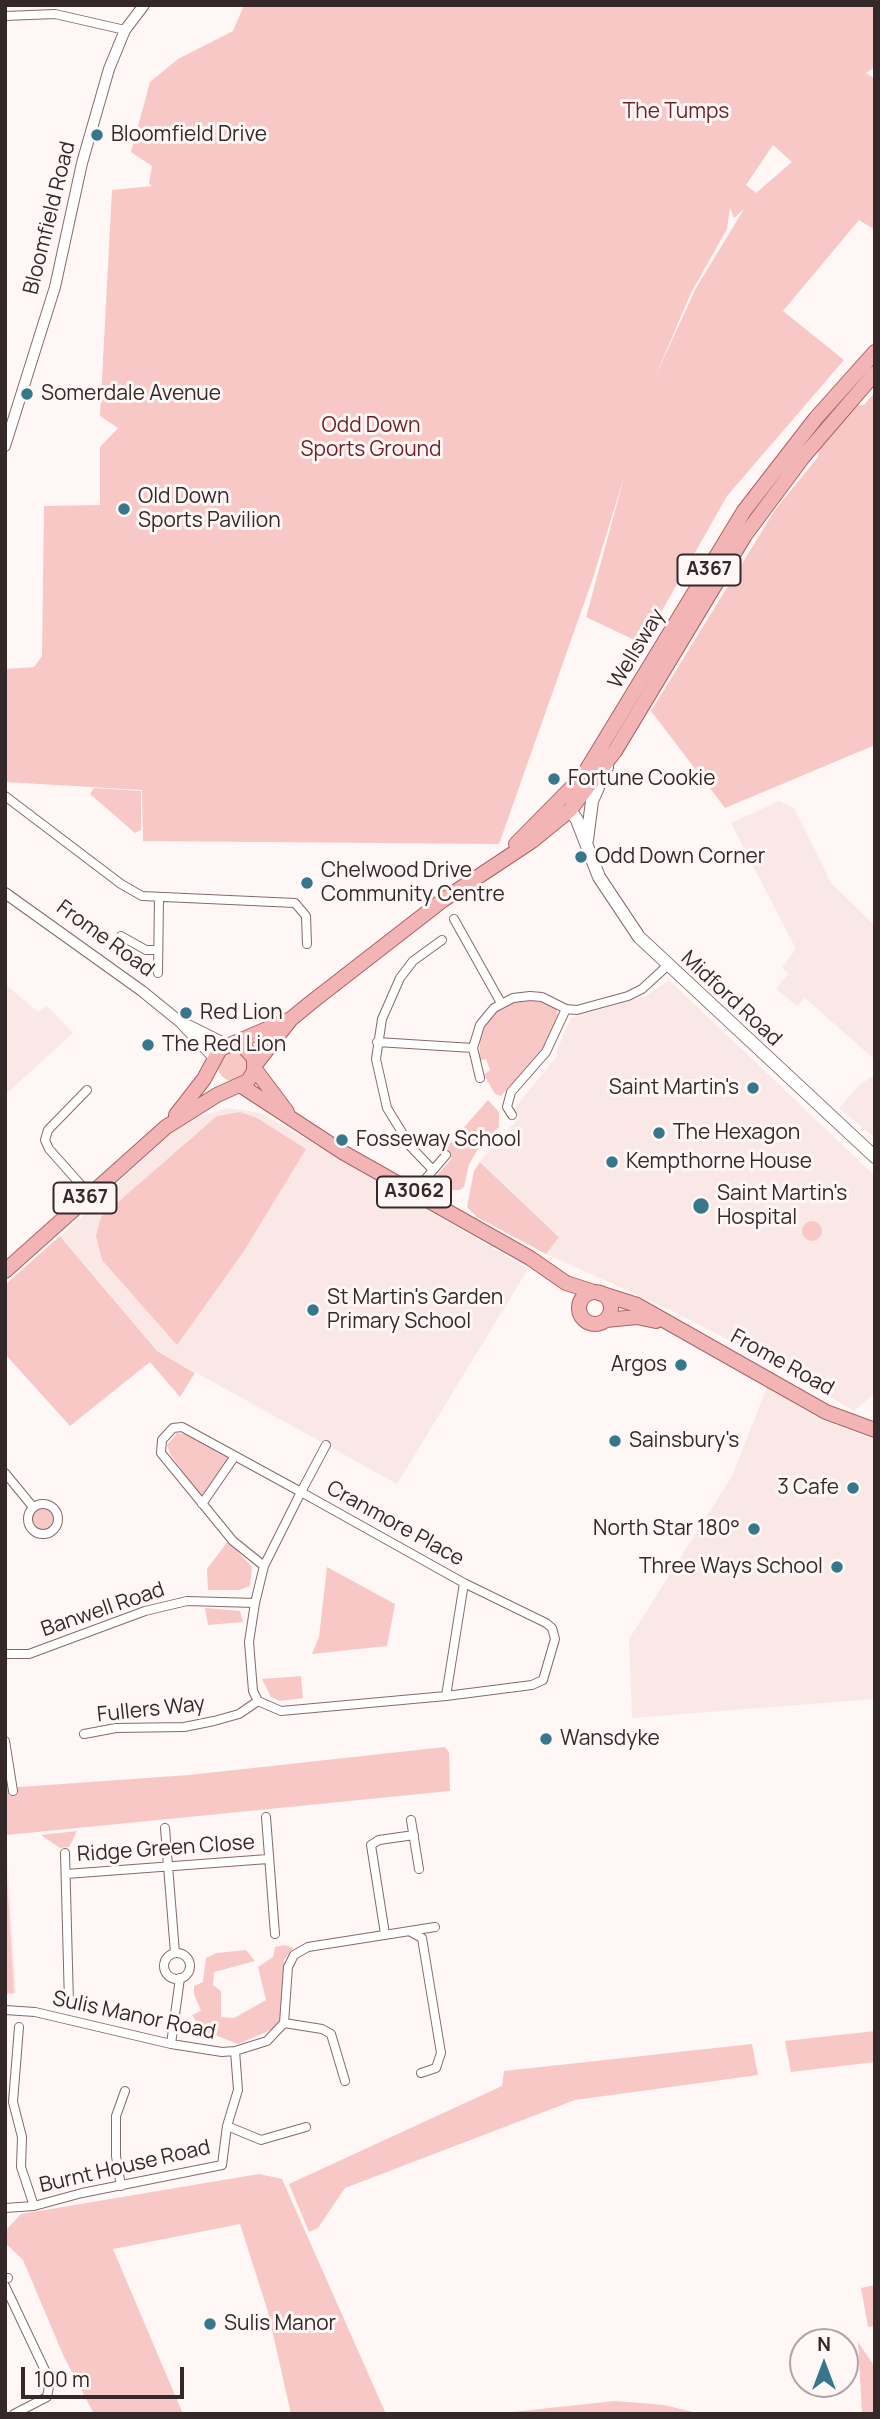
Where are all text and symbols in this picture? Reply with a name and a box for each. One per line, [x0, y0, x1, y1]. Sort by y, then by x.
park label: The Tumps [623, 99, 729, 125]
place label: Bloomfield Drive [111, 122, 267, 148]
marker: Bloomfield Drive [89, 127, 105, 143]
street label: Bloomfield Road [19, 139, 81, 297]
place label: Somerdale Avenue [41, 381, 221, 407]
marker: Somerdale Avenue [19, 386, 35, 402]
park label: Odd Down Sports Ground [301, 413, 441, 463]
place label: Old Down Sports Pavilion [138, 484, 281, 534]
marker: Old Down Sports Pavilion [116, 501, 132, 517]
road number: A367 [678, 554, 740, 586]
street label: Wellsway [603, 605, 671, 693]
place label: Fortune Cookie [568, 766, 715, 792]
marker: Fortune Cookie [546, 771, 562, 787]
place label: Odd Down Corner [595, 844, 765, 870]
marker: Odd Down Corner [573, 849, 589, 865]
place label: Chelwood Drive Community Centre [321, 858, 505, 908]
marker: Chelwood Drive Community Centre [299, 875, 315, 891]
street label: Frome Road [51, 895, 159, 983]
street label: Midford Road [676, 946, 786, 1052]
place label: Red Lion [200, 1000, 283, 1026]
marker: Red Lion [178, 1005, 194, 1021]
place label: The Red Lion [162, 1032, 286, 1058]
marker: The Red Lion [140, 1037, 156, 1053]
place label: Saint Martin's [609, 1075, 739, 1101]
marker: Saint Martin's [745, 1080, 761, 1096]
place label: The Hexagon [673, 1120, 800, 1146]
marker: The Hexagon [651, 1125, 667, 1141]
place label: Fosseway School [356, 1127, 521, 1153]
marker: Fosseway School [334, 1132, 350, 1148]
place label: Kempthorne House [626, 1149, 812, 1175]
marker: Kempthorne House [604, 1154, 620, 1170]
road number: A3062 [377, 1176, 451, 1208]
place label: Saint Martin's Hospital [717, 1181, 847, 1231]
road number: A367 [54, 1182, 116, 1214]
marker: Saint Martin's Hospital [691, 1196, 711, 1216]
place label: St Martin's Garden Primary School [327, 1285, 503, 1335]
marker: St Martin's Garden Primary School [305, 1302, 321, 1318]
street label: Frome Road [726, 1324, 838, 1402]
place label: Argos [611, 1352, 667, 1378]
marker: Argos [673, 1357, 689, 1373]
place label: Sainsbury's [629, 1428, 739, 1454]
marker: Sainsbury's [607, 1433, 623, 1449]
place label: 3 Cafe [777, 1475, 839, 1501]
street label: Cranmore Place [322, 1476, 468, 1572]
marker: 3 Cafe [845, 1480, 861, 1496]
place label: North Star 180° [593, 1516, 740, 1542]
marker: North Star 180° [746, 1521, 762, 1537]
place label: Three Ways School [639, 1554, 823, 1580]
marker: Three Ways School [829, 1559, 845, 1575]
street label: Banwell Road [38, 1577, 168, 1643]
street label: Fullers Way [96, 1692, 206, 1728]
place label: Wansdyke [560, 1726, 660, 1752]
marker: Wansdyke [538, 1731, 554, 1747]
street label: Ridge Green Close [76, 1830, 256, 1868]
street label: Sulis Manor Road [50, 1986, 218, 2046]
street label: Burnt House Road [37, 2135, 213, 2199]
place label: Sulis Manor [224, 2311, 336, 2337]
marker: Sulis Manor [202, 2316, 218, 2332]
north arrow [789, 2328, 859, 2398]
text: N [817, 2331, 831, 2357]
scale bar [24, 2352, 187, 2396]
text: 100 m [34, 2365, 90, 2393]

